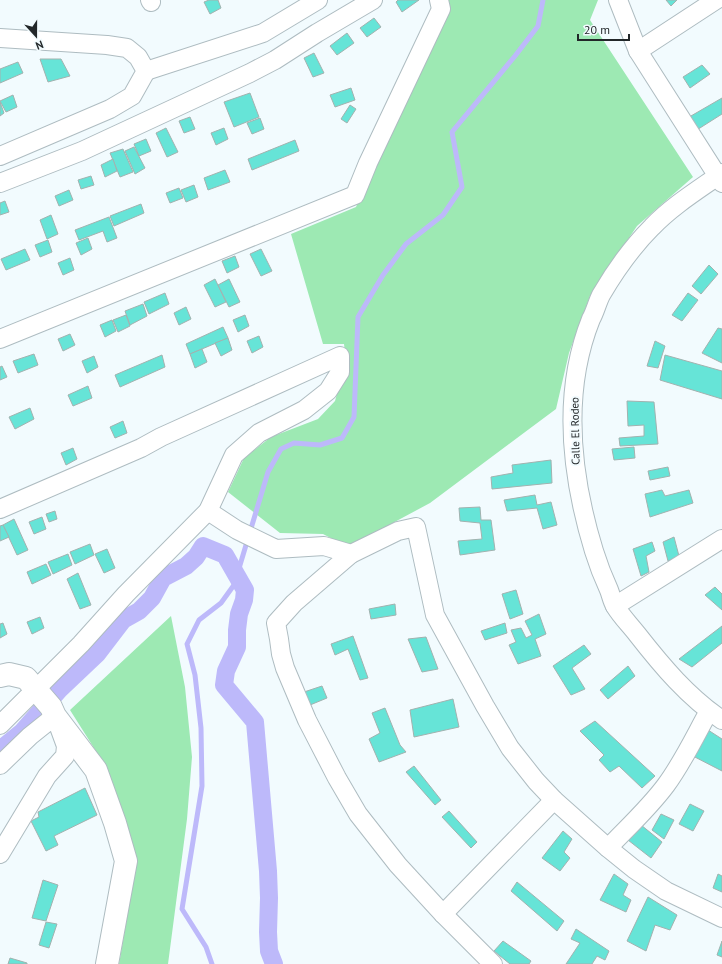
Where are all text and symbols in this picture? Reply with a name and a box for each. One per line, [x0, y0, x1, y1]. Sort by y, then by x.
north arrow [16, 16, 56, 56]
scale bar [578, 16, 629, 42]
text: 20 m [584, 22, 610, 37]
text: N [34, 38, 45, 53]
street label: Calle El Rodeo [567, 397, 583, 465]

